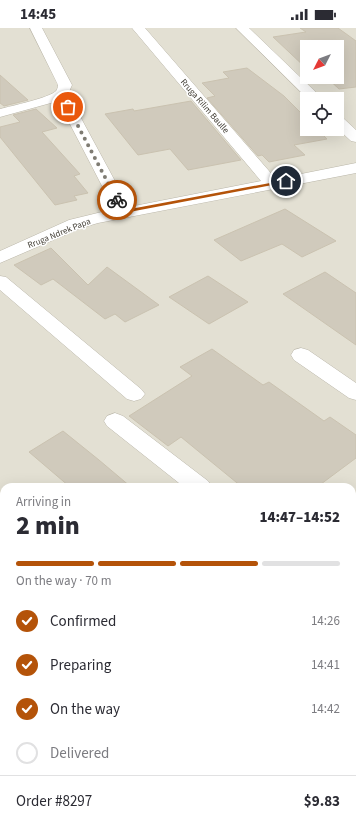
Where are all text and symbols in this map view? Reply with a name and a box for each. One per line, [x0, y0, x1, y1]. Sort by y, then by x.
text: 14:45 [20, 4, 56, 25]
north arrow [300, 40, 344, 84]
map controls [300, 40, 344, 136]
street label: Rruga Rilim Baulle [177, 76, 232, 137]
pin [51, 90, 85, 124]
button: locate [300, 92, 344, 136]
icon: bag [57, 96, 79, 118]
pin [269, 164, 303, 198]
icon: home [275, 170, 297, 192]
courier [97, 180, 137, 220]
icon: bike [106, 189, 128, 211]
street label: Rruga Ndrek Papa [26, 215, 93, 252]
text: Arriving in [16, 493, 71, 511]
text: 2 min [16, 507, 80, 544]
text: 14:47–14:52 [259, 507, 340, 528]
text: On the way · 70 m [16, 572, 111, 590]
icon: check [16, 610, 38, 632]
text: Confirmed [50, 611, 116, 632]
text: 14:26 [311, 612, 340, 630]
icon: check [16, 654, 38, 676]
text: Preparing [50, 655, 111, 676]
text: 14:41 [311, 656, 340, 674]
icon: check [16, 698, 38, 720]
text: On the way [50, 699, 120, 720]
text: 14:42 [311, 700, 340, 718]
text: Delivered [50, 743, 109, 764]
text: Order #8297 [16, 791, 92, 812]
text: $9.83 [304, 791, 340, 812]

